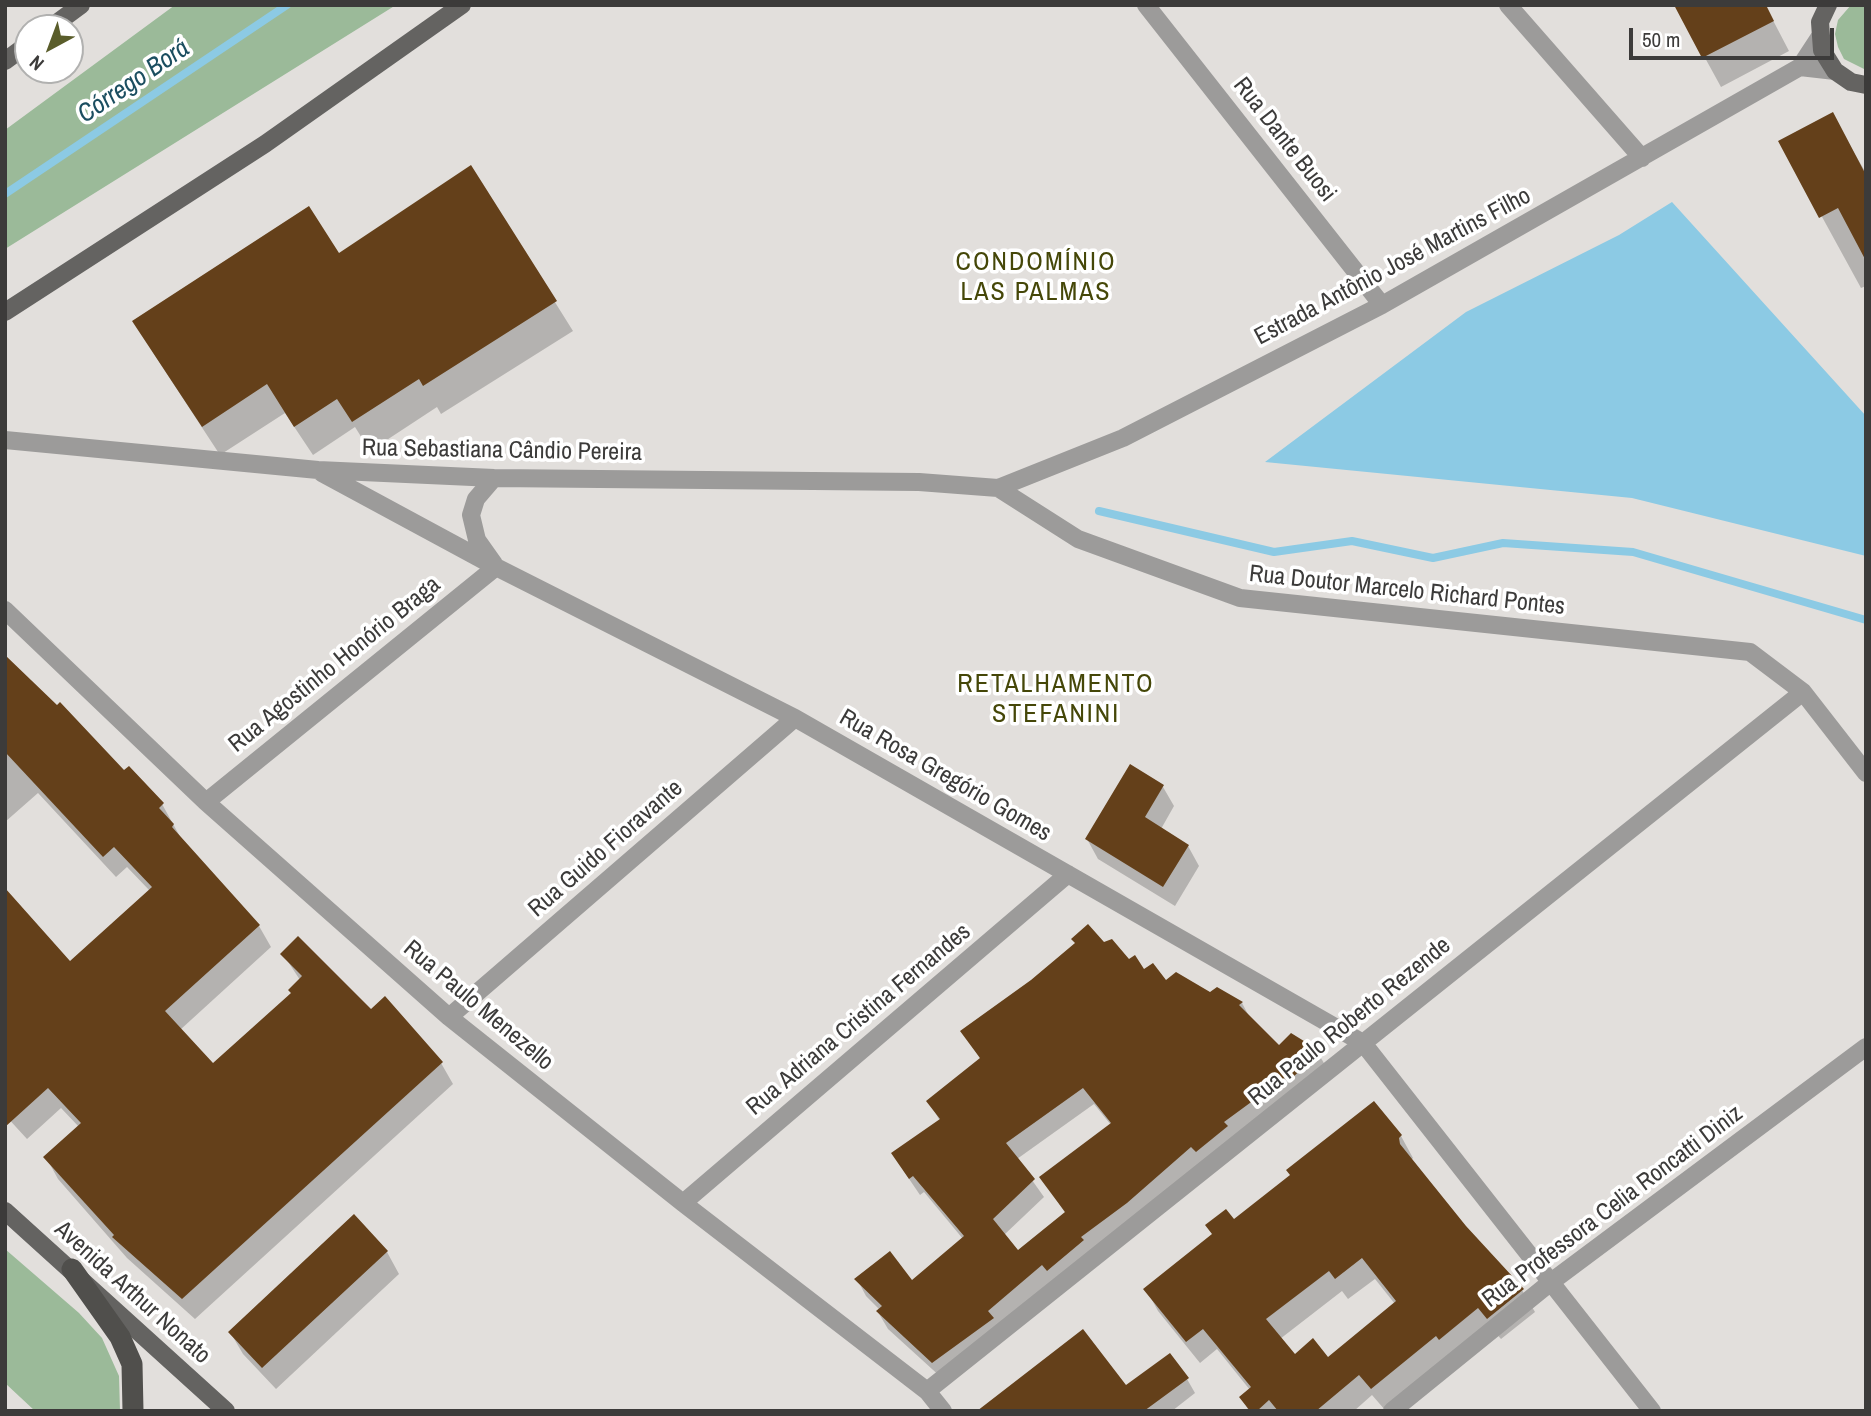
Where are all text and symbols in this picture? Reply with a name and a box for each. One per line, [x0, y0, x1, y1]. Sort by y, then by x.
north arrow [14, 14, 84, 84]
scale bar [1633, 14, 1838, 58]
text: 50 m [1642, 25, 1680, 54]
water label: Córrego Borá [72, 33, 196, 131]
text: N [24, 50, 49, 77]
street label: Rua Dante Buosi [1227, 72, 1341, 208]
street label: Estrada Antônio José Martins Filho [1250, 182, 1536, 352]
district label: CONDOMÍNIO LAS PALMAS [957, 247, 1115, 308]
street label: Rua Sebastiana Cândio Pereira [362, 434, 642, 468]
street label: Rua Doutor Marcelo Richard Pontes [1248, 560, 1566, 622]
street label: Rua Agostinho Honório Braga [223, 571, 447, 759]
district label: RETALHAMENTO STEFANINI [959, 669, 1153, 730]
street label: Rua Rosa Gregório Gomes [834, 704, 1056, 848]
street label: Rua Guido Fioravante [523, 774, 689, 924]
street label: Rua Adriana Cristina Fernandes [741, 918, 977, 1122]
street label: Rua Paulo Roberto Rezende [1243, 932, 1457, 1112]
street label: Rua Paulo Menezello [397, 935, 559, 1077]
street label: Rua Professora Celia Roncatti Diniz [1477, 1100, 1749, 1314]
street label: Avenida Arthur Nonato [48, 1215, 216, 1371]

